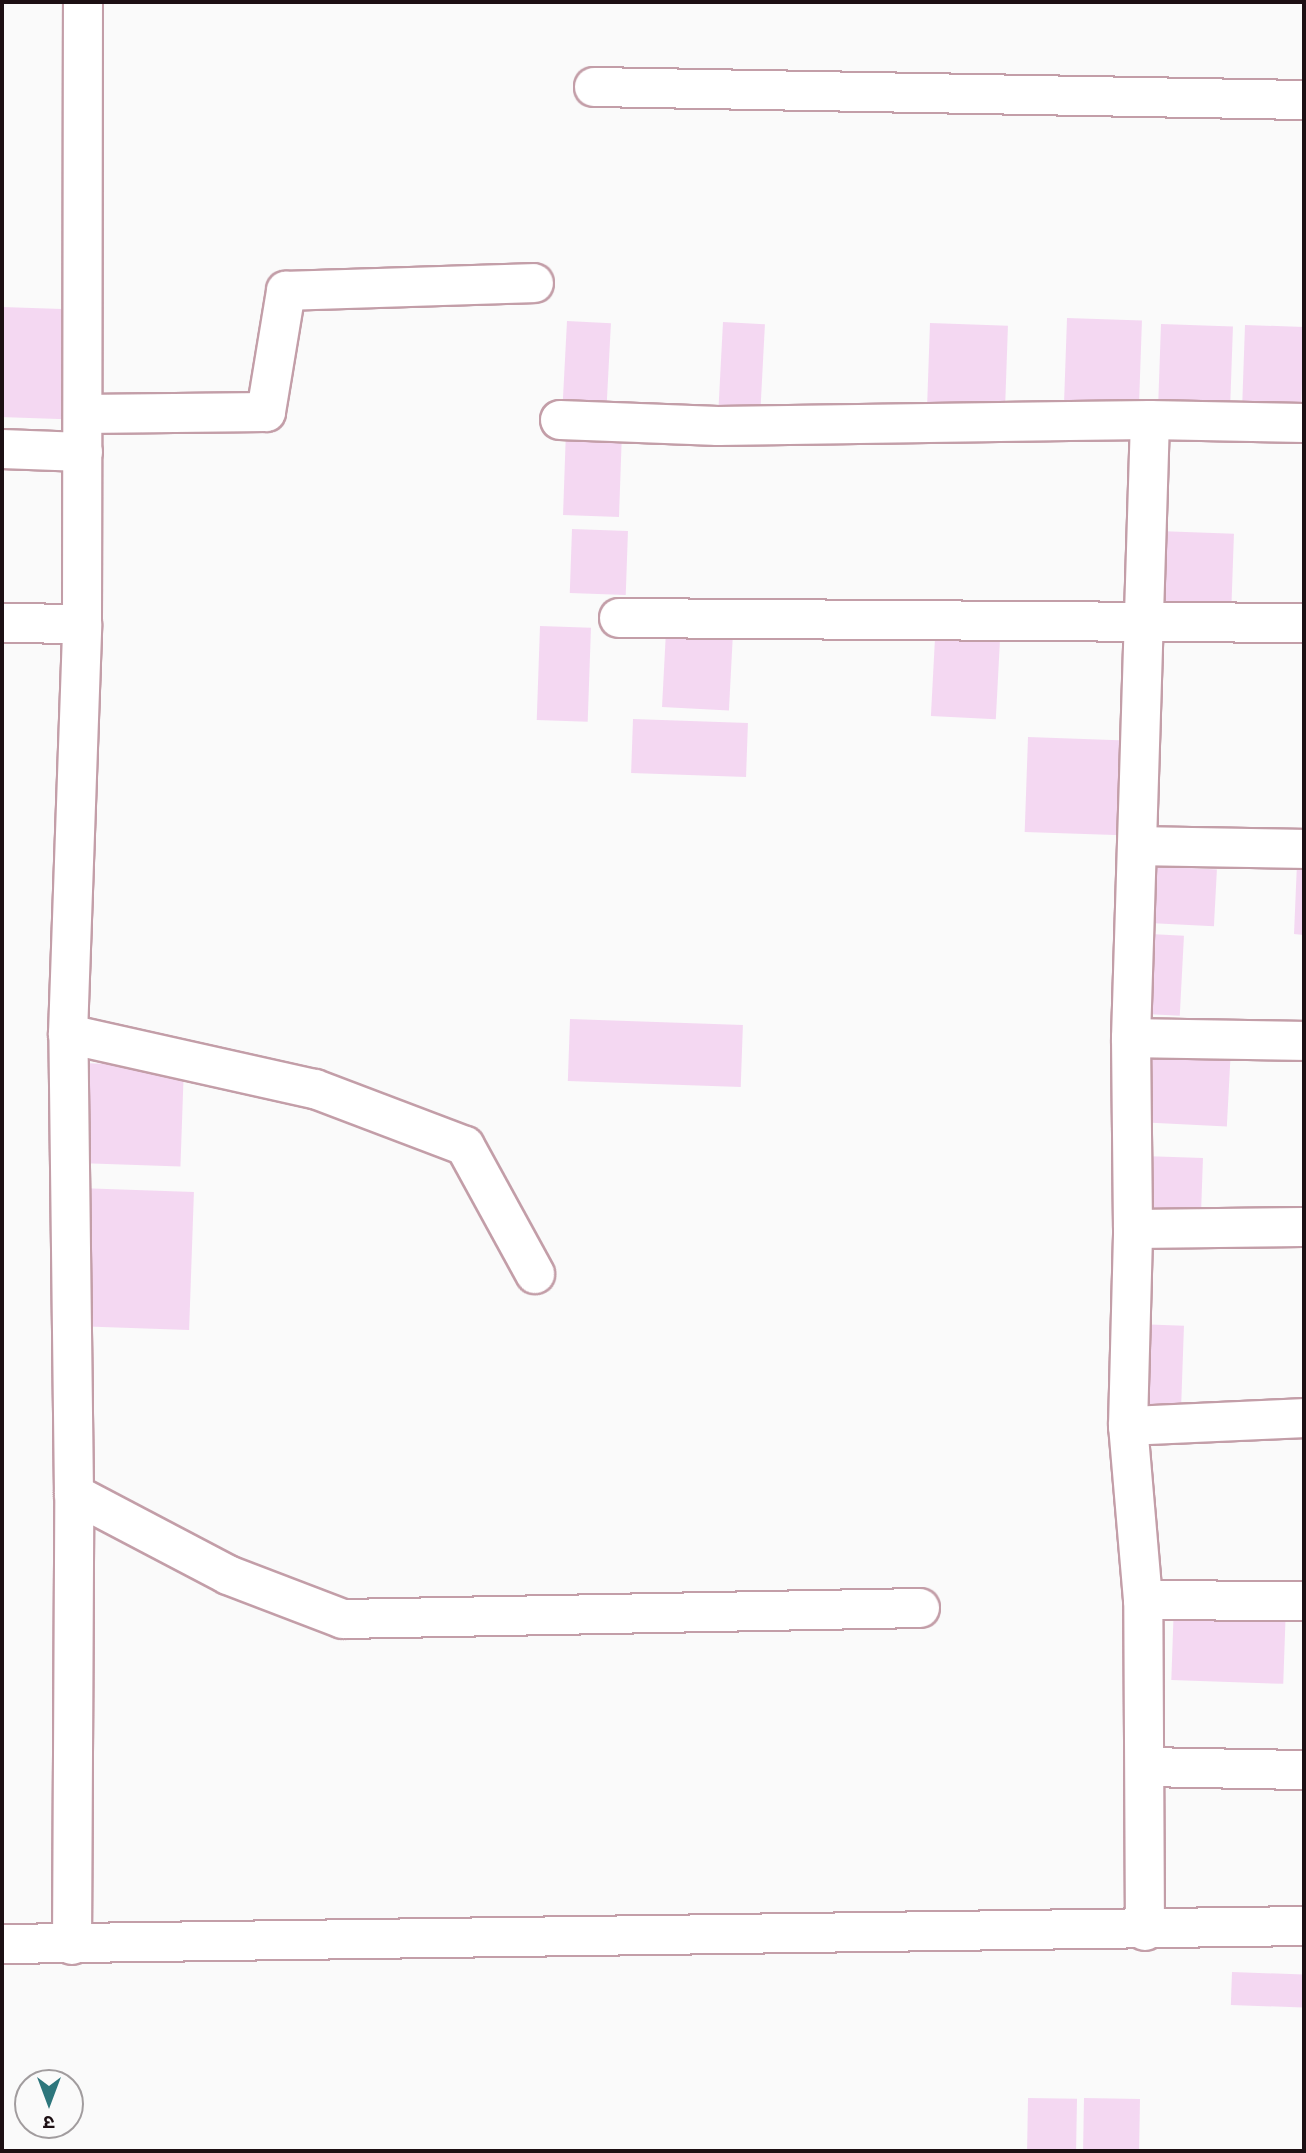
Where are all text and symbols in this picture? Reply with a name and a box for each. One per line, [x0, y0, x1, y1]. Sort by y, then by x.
north arrow [14, 2069, 84, 2139]
text: उ [43, 2112, 55, 2135]

